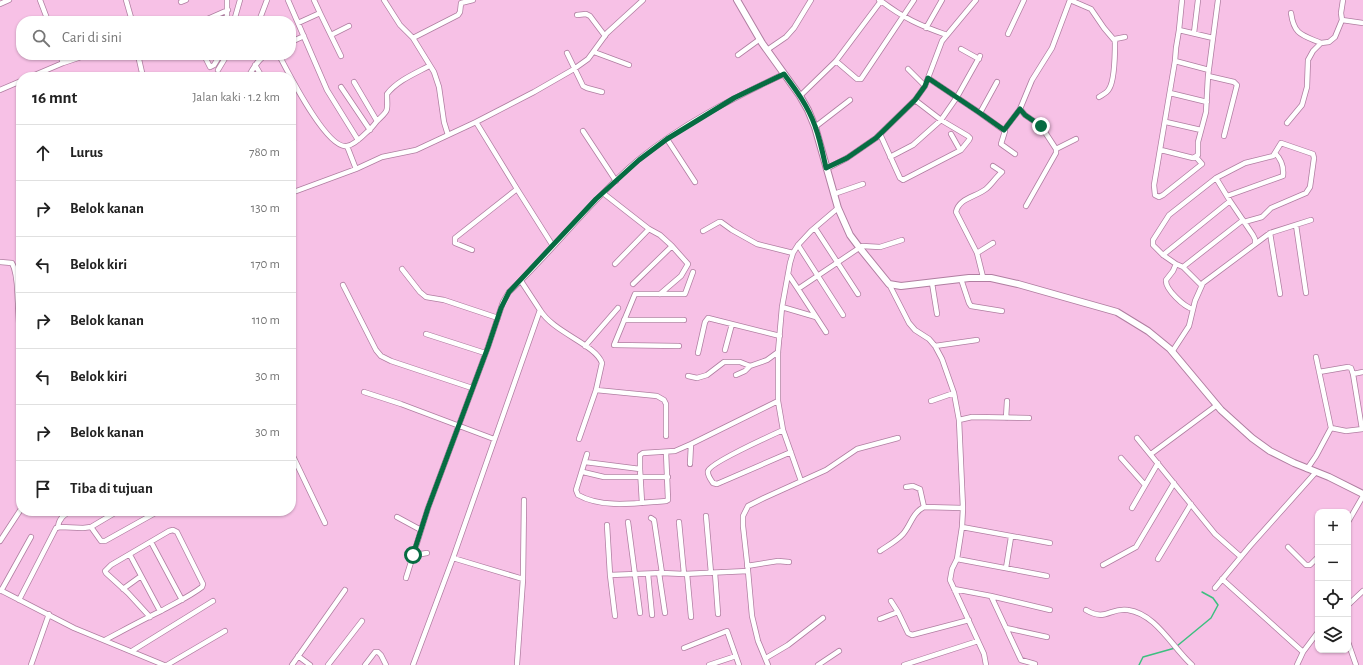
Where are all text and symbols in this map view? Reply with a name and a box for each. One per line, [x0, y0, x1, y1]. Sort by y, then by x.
search box [16, 16, 296, 60]
icon: search [30, 27, 52, 49]
text: Cari di sini [62, 30, 122, 45]
text: 16 mnt [32, 89, 77, 106]
text: Jalan kaki · 1.2 km [192, 91, 280, 104]
route end [1032, 117, 1050, 135]
icon: ahead [32, 142, 54, 164]
text: Lurus [70, 145, 103, 160]
text: 780 m [249, 146, 280, 159]
icon: right [32, 198, 54, 220]
text: Belok kanan [70, 201, 144, 216]
text: 130 m [251, 202, 280, 215]
icon: left [32, 254, 54, 276]
text: Belok kiri [70, 257, 127, 272]
text: 170 m [251, 258, 280, 271]
icon: right [32, 310, 54, 332]
text: Belok kanan [70, 313, 144, 328]
text: 110 m [252, 314, 280, 327]
icon: left [32, 366, 54, 388]
text: Belok kiri [70, 369, 127, 384]
text: 30 m [255, 370, 280, 383]
icon: right [32, 422, 54, 444]
text: Belok kanan [70, 425, 144, 440]
text: 30 m [255, 426, 280, 439]
icon: arrive [32, 478, 54, 500]
text: Tiba di tujuan [70, 481, 153, 496]
map controls [1315, 509, 1351, 653]
button: + [1315, 509, 1351, 545]
button: − [1315, 545, 1351, 581]
route start [404, 546, 422, 564]
button: locate [1315, 581, 1351, 617]
button: layers [1315, 617, 1351, 653]

